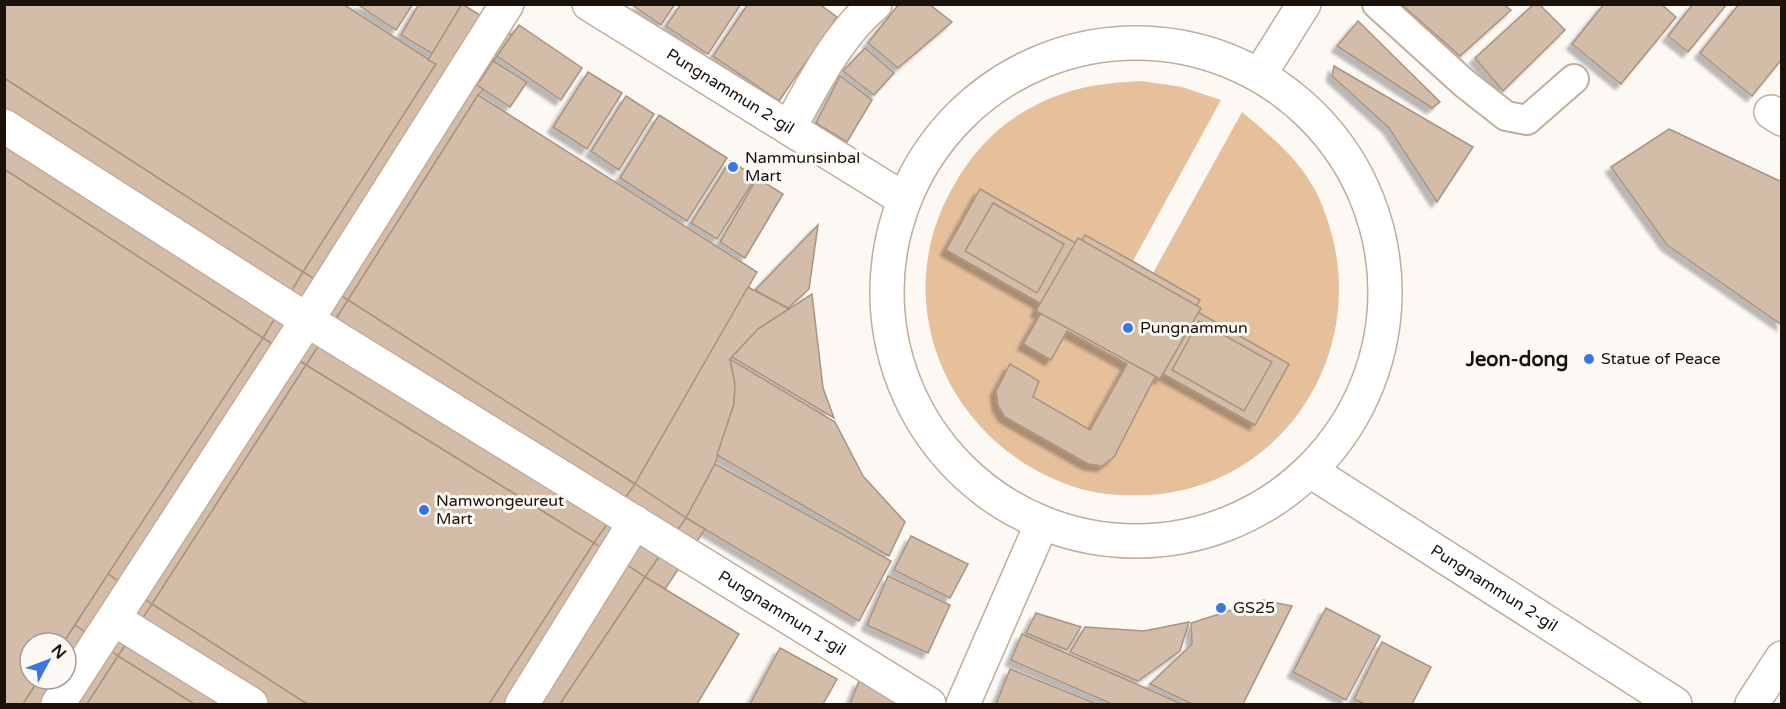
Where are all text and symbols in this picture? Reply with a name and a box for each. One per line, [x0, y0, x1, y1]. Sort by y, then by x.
street label: Pungnammun 2-gil [662, 44, 798, 139]
place label: Nammunsinbal Mart [745, 148, 860, 186]
marker: Nammunsinbal Mart [726, 160, 740, 174]
place label: Pungnammun [1140, 318, 1248, 338]
marker: Pungnammun [1121, 321, 1135, 335]
district label: Jeon-dong [1465, 348, 1568, 372]
place label: Statue of Peace [1601, 349, 1721, 369]
marker: Statue of Peace [1582, 352, 1596, 366]
place label: Namwongeureut Mart [436, 491, 564, 529]
marker: Namwongeureut Mart [417, 503, 431, 517]
street label: Pungnammun 2-gil [1427, 540, 1561, 636]
street label: Pungnammun 1-gil [714, 566, 850, 660]
place label: GS25 [1233, 598, 1275, 618]
marker: GS25 [1214, 601, 1228, 615]
north arrow [18, 631, 78, 691]
text: N [47, 640, 70, 663]

